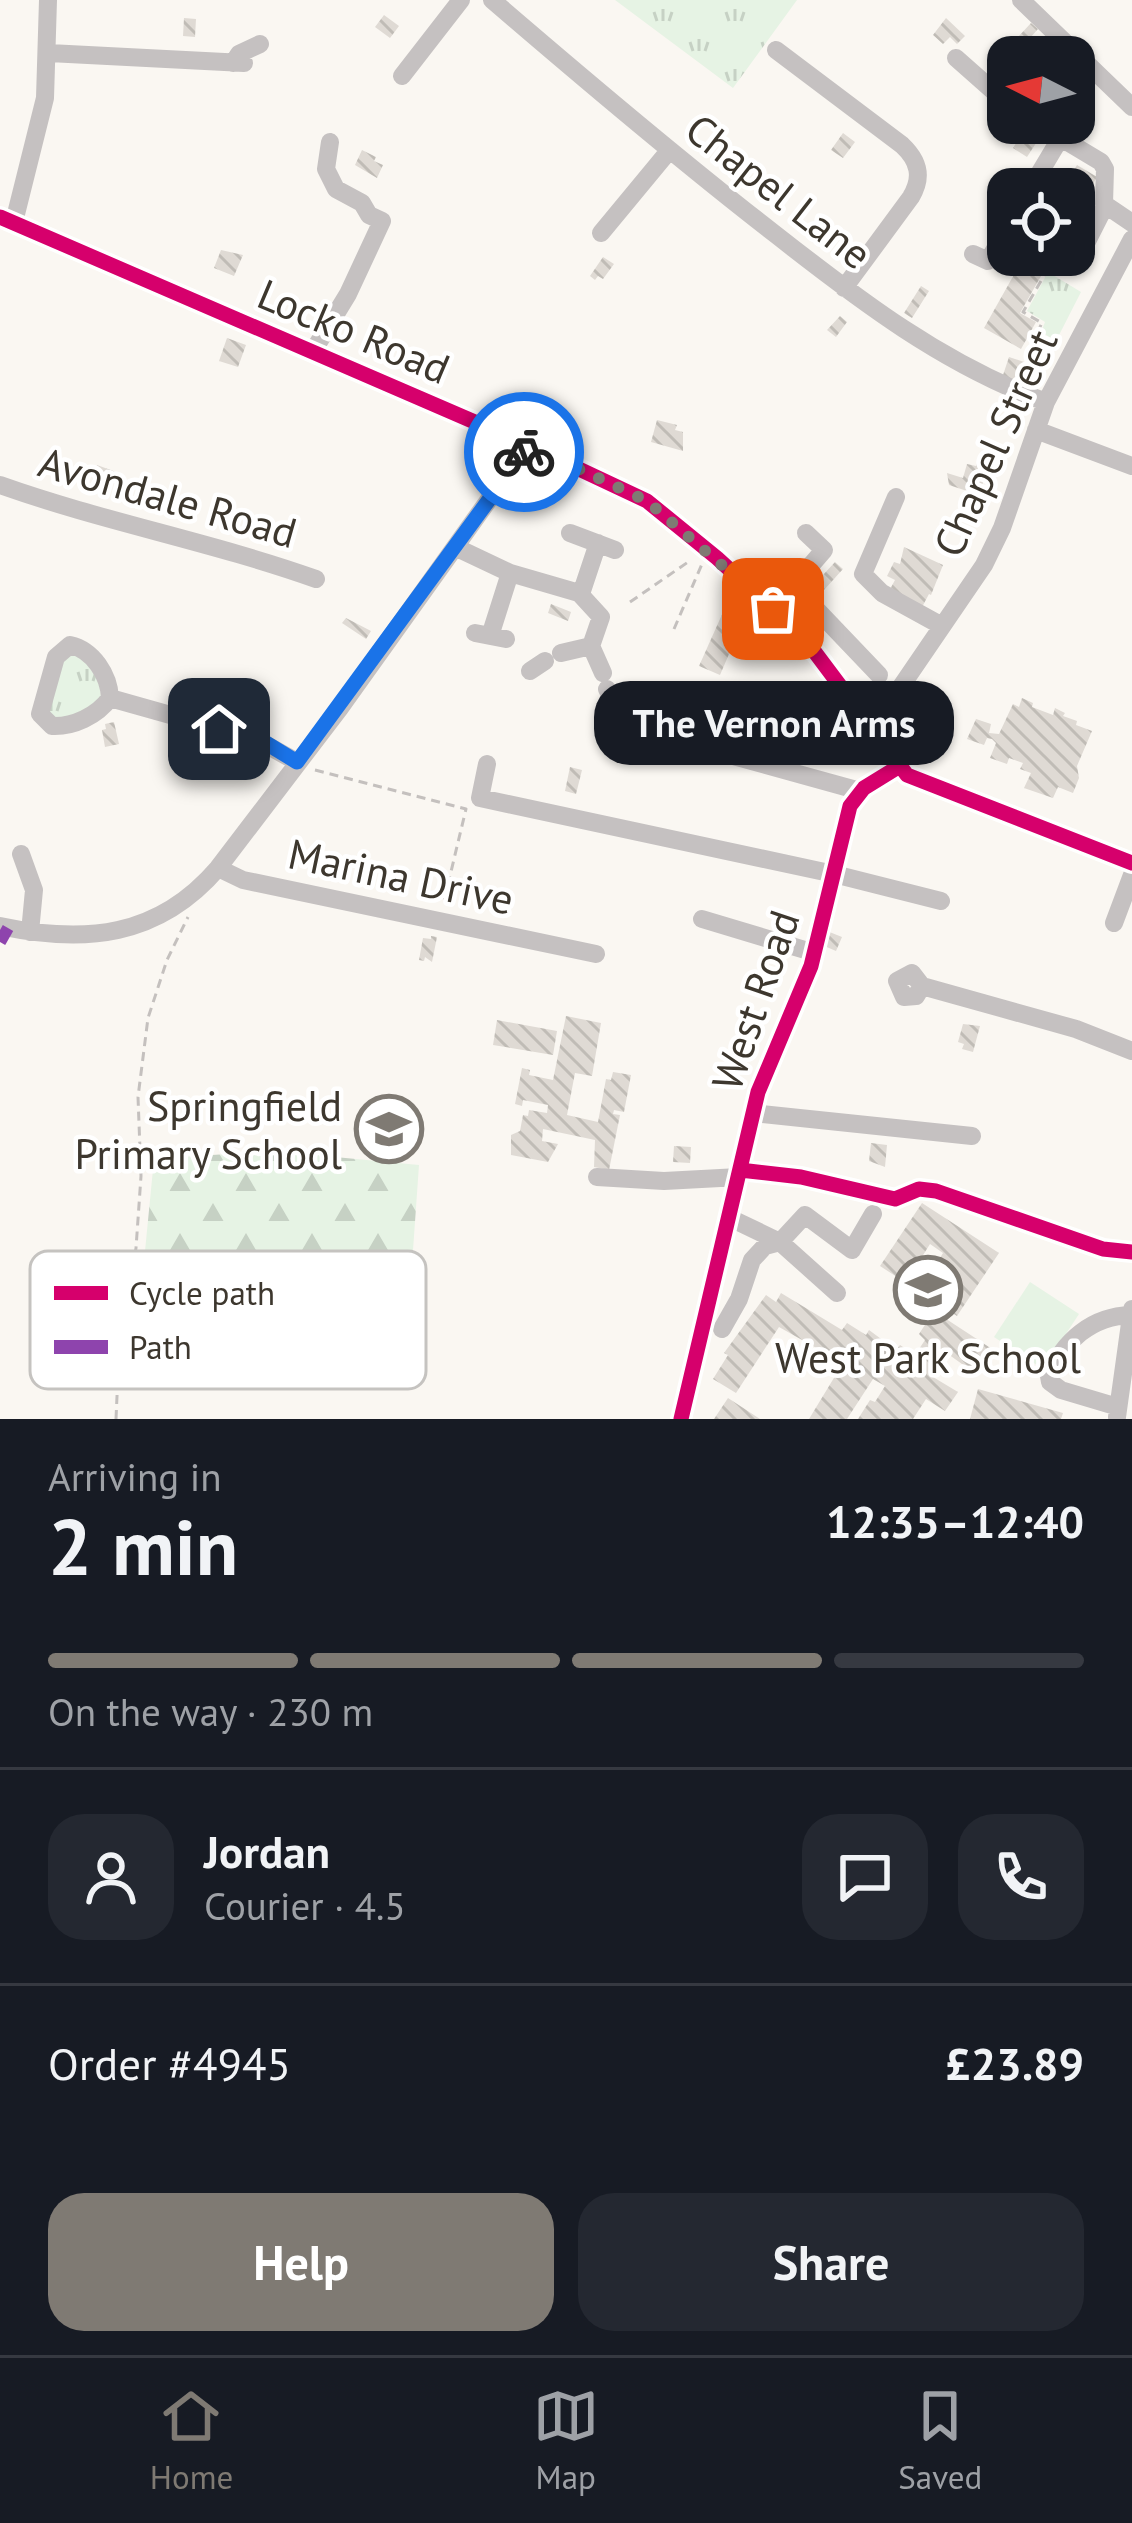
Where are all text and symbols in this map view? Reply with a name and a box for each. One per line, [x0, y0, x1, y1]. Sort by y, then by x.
north arrow [987, 36, 1095, 144]
map controls [987, 36, 1095, 276]
street label: Chapel Lane [675, 101, 883, 281]
button: locate [987, 168, 1095, 276]
street label: Locko Road [250, 266, 458, 396]
street label: Chapel Street [921, 321, 1069, 565]
courier [464, 392, 584, 512]
icon: bike [491, 419, 557, 485]
street label: Avondale Road [33, 434, 303, 560]
pin [722, 558, 824, 660]
icon: bag [740, 576, 806, 642]
pin [168, 678, 270, 780]
callout: The Vernon Arms [593, 681, 953, 765]
icon: home [186, 696, 252, 762]
text: The Vernon Arms [633, 697, 915, 748]
street label: Marina Drive [283, 825, 519, 927]
street label: West Road [699, 903, 811, 1097]
place label: Springfield Primary School [74, 1078, 342, 1181]
school or university icon: Springfield Primary School [354, 1094, 424, 1164]
legend [30, 1251, 426, 1389]
school or university icon: West Park School [893, 1255, 963, 1325]
text: Cycle path [129, 1271, 275, 1314]
text: Path [129, 1325, 192, 1368]
place label: West Park School [775, 1330, 1081, 1385]
text: Arriving in [48, 1451, 222, 1502]
text: 12:35–12:40 [826, 1492, 1084, 1550]
text: 2 min [48, 1496, 238, 1597]
text: On the way · 230 m [48, 1686, 373, 1737]
button: person [48, 1814, 174, 1940]
button: chat [802, 1814, 928, 1940]
button: phone [958, 1814, 1084, 1940]
text: Jordan [204, 1822, 330, 1880]
text: Courier · 4.5 [204, 1880, 406, 1931]
text: Order #4945 [48, 2034, 291, 2092]
text: £23.89 [945, 2034, 1084, 2092]
button: Help [48, 2193, 554, 2331]
button: Share [578, 2193, 1084, 2331]
tab: Home [150, 2383, 233, 2498]
tab: Map [533, 2383, 599, 2498]
tab: Saved [898, 2383, 982, 2498]

